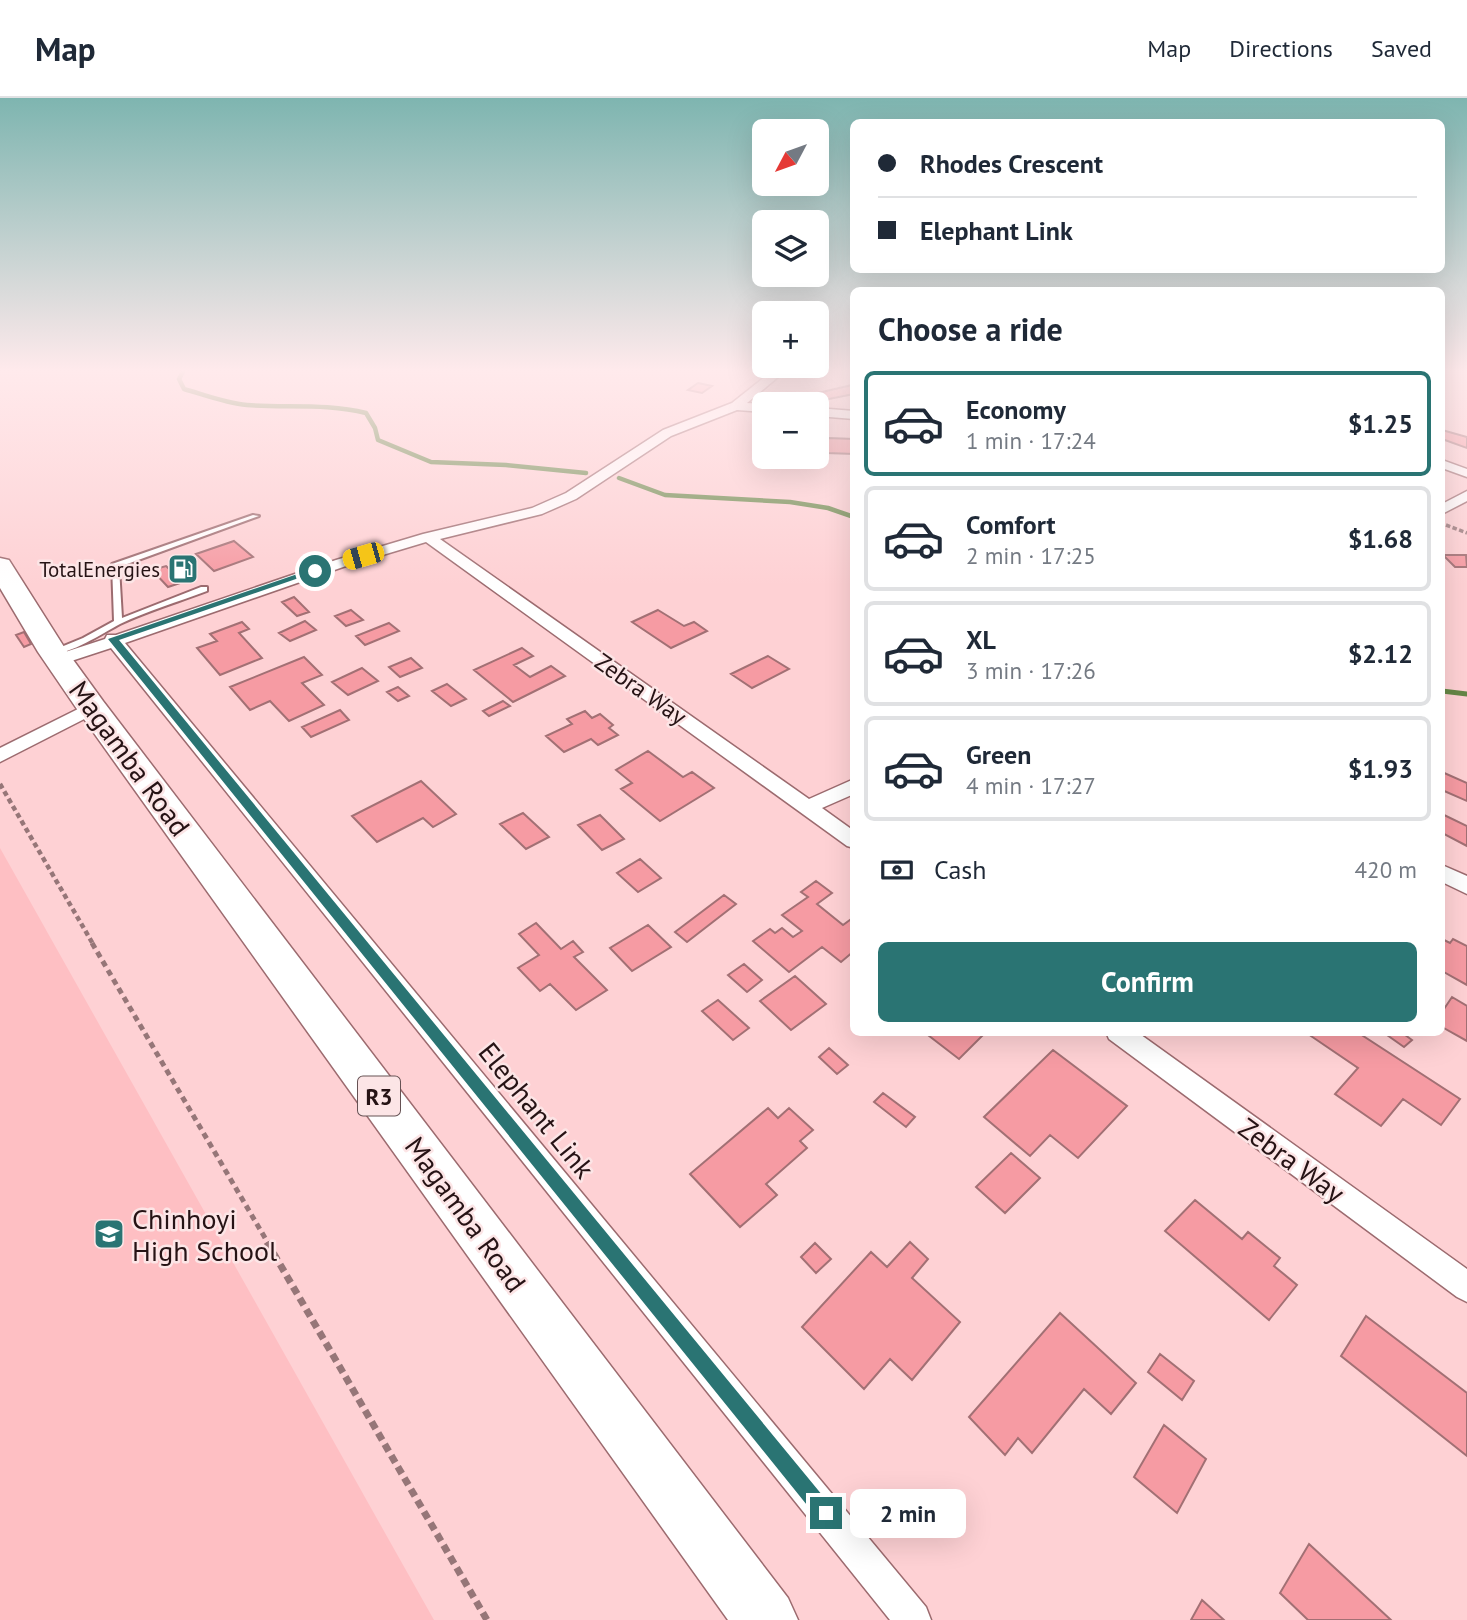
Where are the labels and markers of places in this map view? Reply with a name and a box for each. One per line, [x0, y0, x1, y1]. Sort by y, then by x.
fuel station icon: TotalEnergies [166, 552, 200, 586]
place label: TotalEnergies [39, 556, 160, 583]
place label: Chinhoyi High School [132, 1200, 277, 1269]
school or university icon: Chinhoyi High School [92, 1217, 126, 1251]

